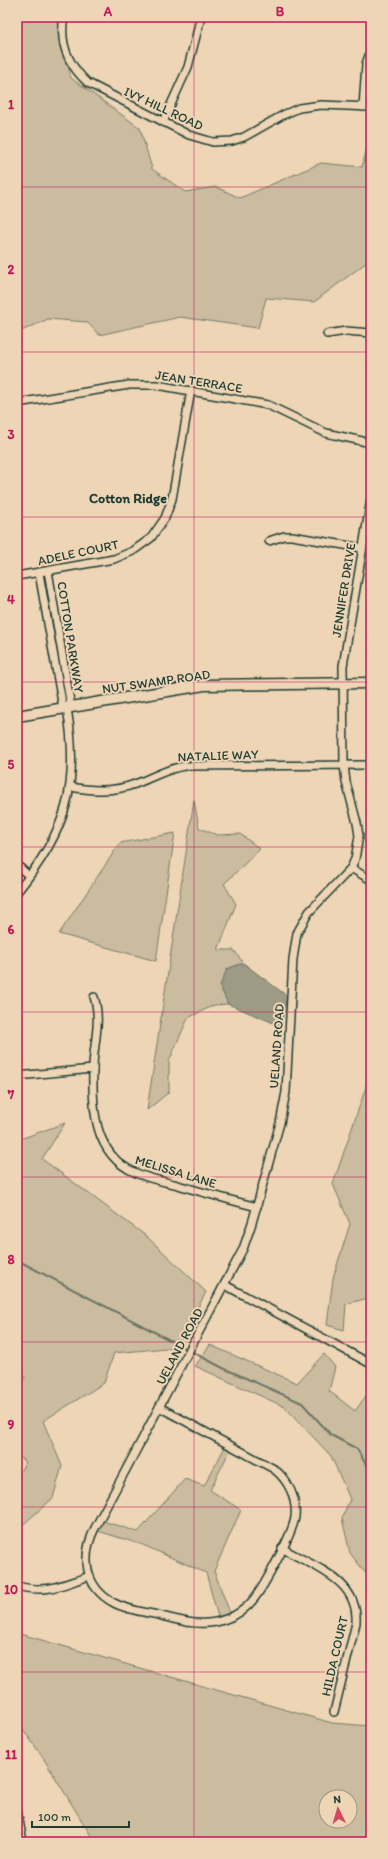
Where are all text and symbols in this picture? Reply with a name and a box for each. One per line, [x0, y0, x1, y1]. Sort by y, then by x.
text: A [103, 4, 113, 19]
text: B [276, 4, 285, 19]
street label: IVY HILL ROAD [122, 84, 206, 133]
text: 1 [8, 97, 14, 112]
text: 2 [8, 262, 15, 277]
street label: JEAN TERRACE [154, 367, 244, 396]
text: 3 [7, 427, 15, 442]
district label: Cotton Ridge [89, 490, 167, 507]
street label: ADELE COURT [36, 536, 121, 568]
street label: JENNIFER DRIVE [329, 542, 358, 638]
street label: COTTON PARKWAY [54, 580, 87, 694]
text: 4 [7, 592, 15, 607]
street label: NUT SWAMP ROAD [101, 666, 211, 697]
street label: NATALIE WAY [177, 747, 259, 764]
text: 5 [8, 757, 15, 772]
text: 6 [8, 922, 15, 937]
street label: UELAND ROAD [266, 1003, 287, 1089]
text: 7 [7, 1087, 15, 1102]
street label: MELISSA LANE [133, 1152, 218, 1191]
text: 8 [7, 1252, 15, 1267]
street label: UELAND ROAD [153, 1305, 206, 1387]
text: 9 [8, 1417, 15, 1432]
text: 10 [4, 1582, 18, 1597]
street label: HILDA COURT [318, 1614, 351, 1698]
text: 11 [5, 1747, 17, 1762]
north arrow [318, 1789, 358, 1829]
text: N [333, 1793, 341, 1806]
scale bar [32, 1803, 129, 1829]
text: 100 m [38, 1810, 71, 1824]

